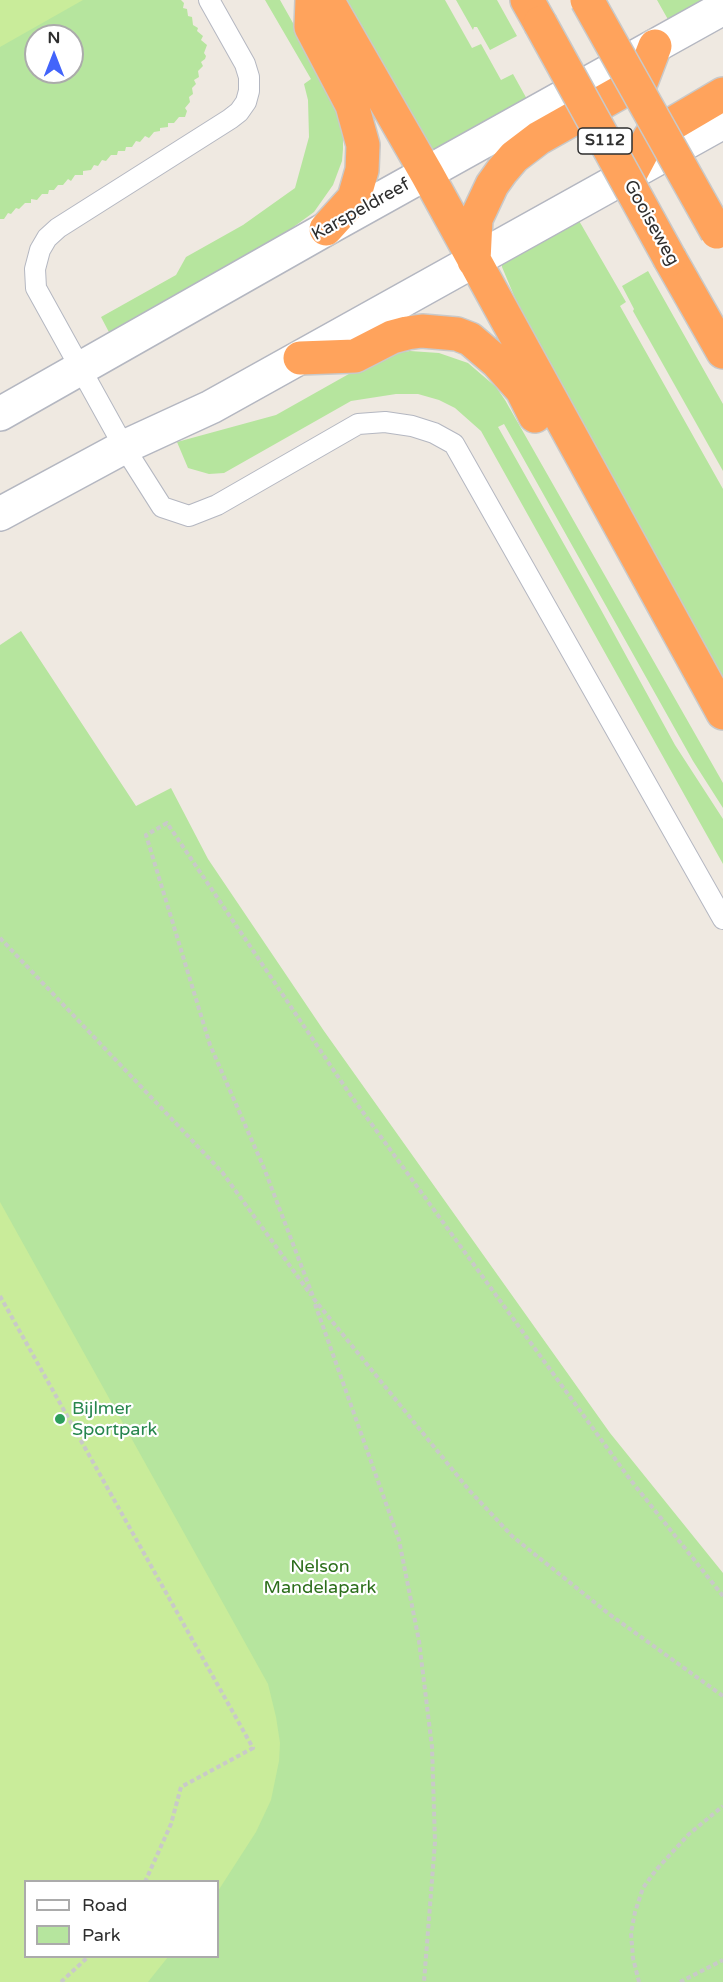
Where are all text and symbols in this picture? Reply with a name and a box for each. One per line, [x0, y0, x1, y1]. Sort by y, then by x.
north arrow [24, 24, 84, 84]
text: N [48, 28, 60, 48]
road number: S112 [578, 128, 632, 154]
street label: Karspeldreef [308, 174, 414, 246]
street label: Gooiseweg [619, 176, 683, 270]
place label: Bijlmer Sportpark [72, 1398, 157, 1440]
marker: Bijlmer Sportpark [53, 1412, 67, 1426]
park label: Nelson Mandelapark [264, 1556, 376, 1598]
legend [24, 1880, 219, 1958]
text: Road [82, 1894, 127, 1916]
text: Park [82, 1924, 120, 1946]

